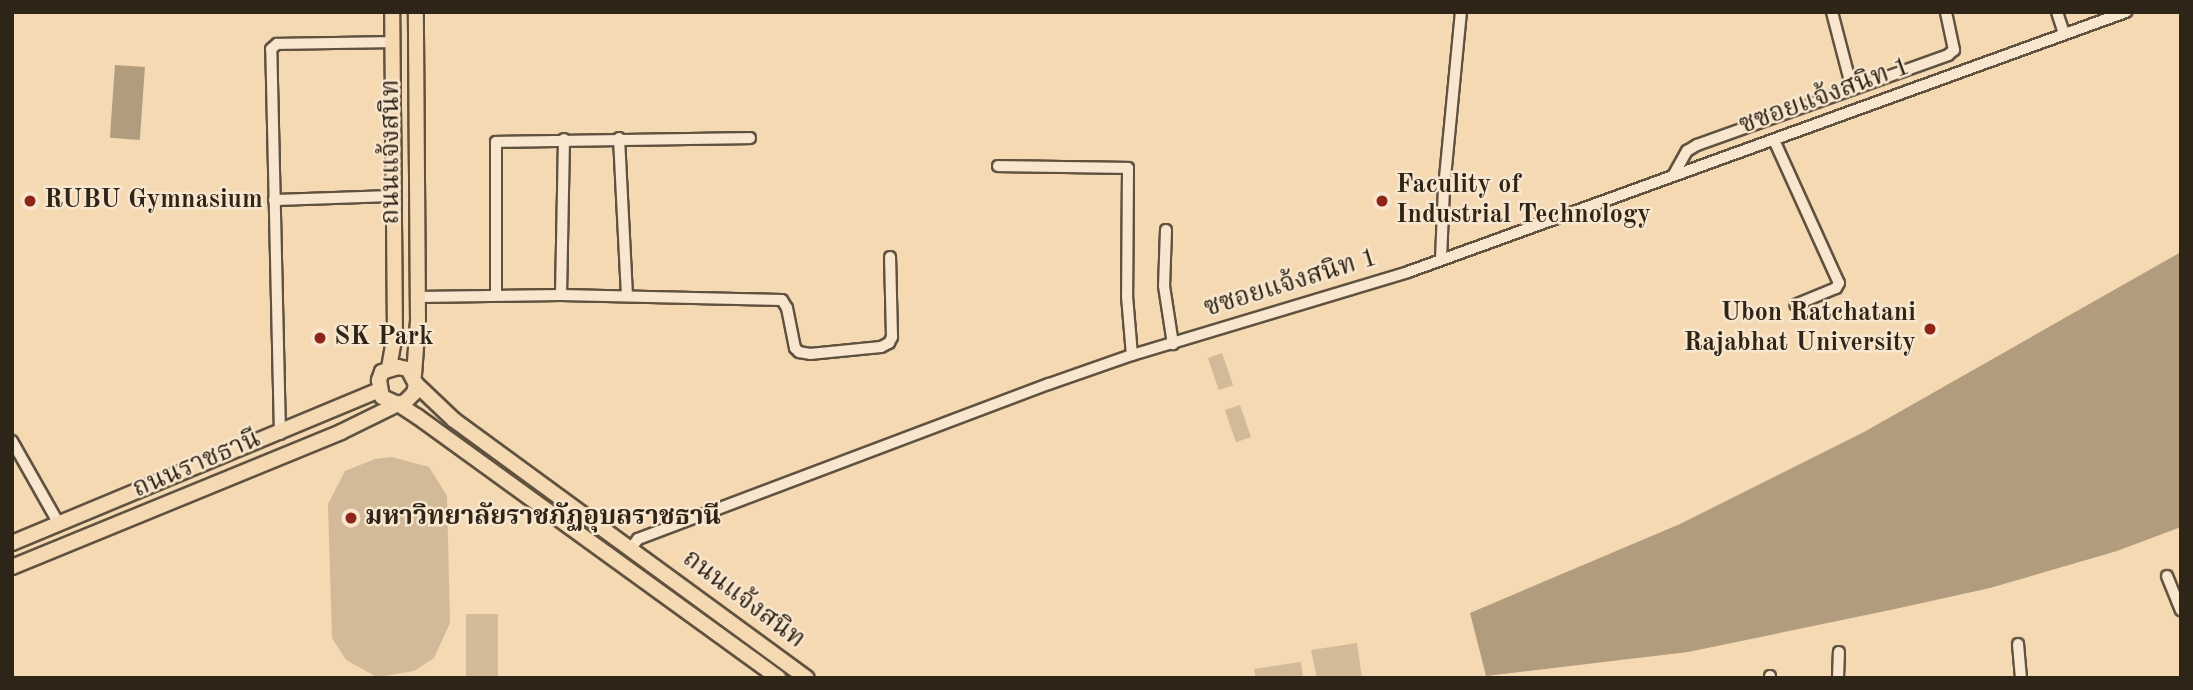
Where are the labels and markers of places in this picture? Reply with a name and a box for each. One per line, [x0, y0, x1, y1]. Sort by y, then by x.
place label: Faculity of Industrial Technology [1396, 170, 1651, 232]
place label: RUBU Gymnasium [44, 185, 263, 217]
marker: RUBU Gymnasium [22, 193, 38, 209]
marker: Faculity of Industrial Technology [1374, 193, 1390, 209]
place label: Ubon Ratchatani Rajabhat University [1683, 298, 1916, 360]
marker: Ubon Ratchatani Rajabhat University [1922, 321, 1938, 337]
place label: SK Park [334, 322, 434, 354]
marker: SK Park [312, 330, 328, 346]
place label: มหาวิทยาลัยราชภัฏอุบลราชธานี [365, 502, 721, 534]
marker: มหาวิทยาลัยราชภัฏอุบลราชธานี [343, 510, 359, 526]

